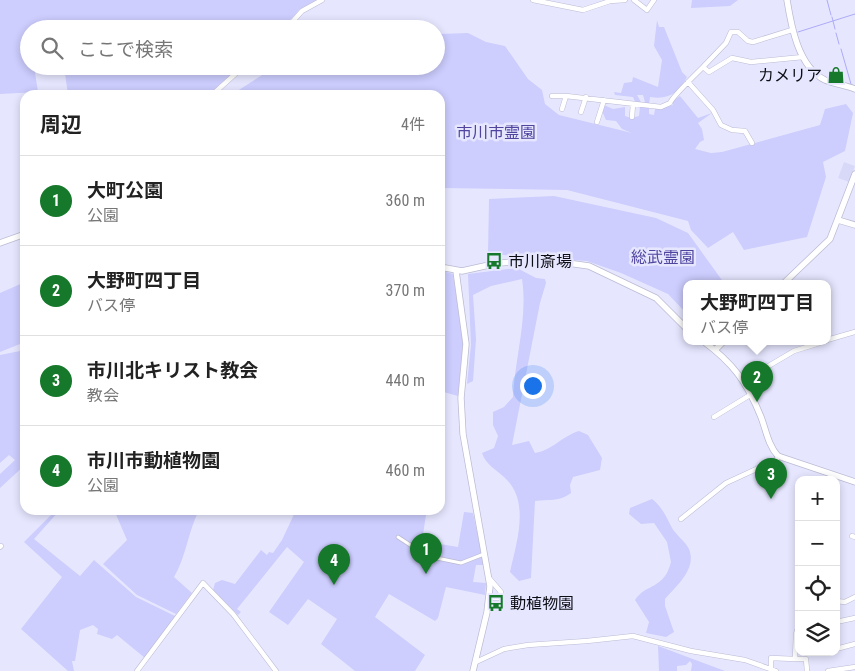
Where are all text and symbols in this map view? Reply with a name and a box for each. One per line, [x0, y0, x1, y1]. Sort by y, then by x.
search box [20, 20, 445, 75]
icon: search [38, 34, 66, 62]
text: ここで検索 [78, 38, 173, 61]
shop icon: カメリア [826, 65, 846, 85]
place label: カメリア [758, 66, 822, 85]
text: 周辺 [40, 113, 82, 137]
text: 4件 [401, 115, 425, 134]
park label: 市川市霊園 [456, 123, 536, 142]
text: 大町公園 [87, 179, 163, 202]
text: 1 [52, 191, 60, 210]
text: 360 m [386, 191, 425, 210]
text: 公園 [87, 206, 119, 225]
park label: 総武霊園 [631, 248, 695, 267]
bus stop icon: 市川斎場 [484, 251, 504, 271]
place label: 市川斎場 [508, 252, 572, 271]
text: 大野町四丁目 [87, 269, 201, 292]
popup [683, 280, 831, 345]
text: 2 [52, 281, 60, 300]
text: 370 m [386, 281, 425, 300]
text: 大野町四丁目 [700, 291, 814, 314]
text: バス停 [87, 296, 135, 315]
text: バス停 [700, 318, 748, 337]
text: 市川北キリスト教会 [87, 359, 258, 382]
pin: 2 [741, 361, 773, 402]
text: 3 [52, 371, 60, 390]
text: 440 m [386, 371, 425, 390]
your location [520, 373, 546, 399]
text: 教会 [87, 386, 119, 405]
text: 市川市動植物園 [87, 449, 220, 472]
pin: 3 [755, 458, 787, 499]
text: 4 [52, 461, 60, 480]
text: 460 m [386, 461, 425, 480]
text: 公園 [87, 476, 119, 495]
map controls [795, 476, 840, 656]
button: + [795, 476, 840, 521]
button: − [795, 521, 840, 566]
pin: 1 [410, 533, 442, 574]
pin: 4 [318, 544, 350, 585]
button: locate [795, 566, 840, 611]
bus stop icon: 動植物園 [486, 593, 506, 613]
place label: 動植物園 [510, 594, 574, 613]
button: layers [795, 611, 840, 656]

